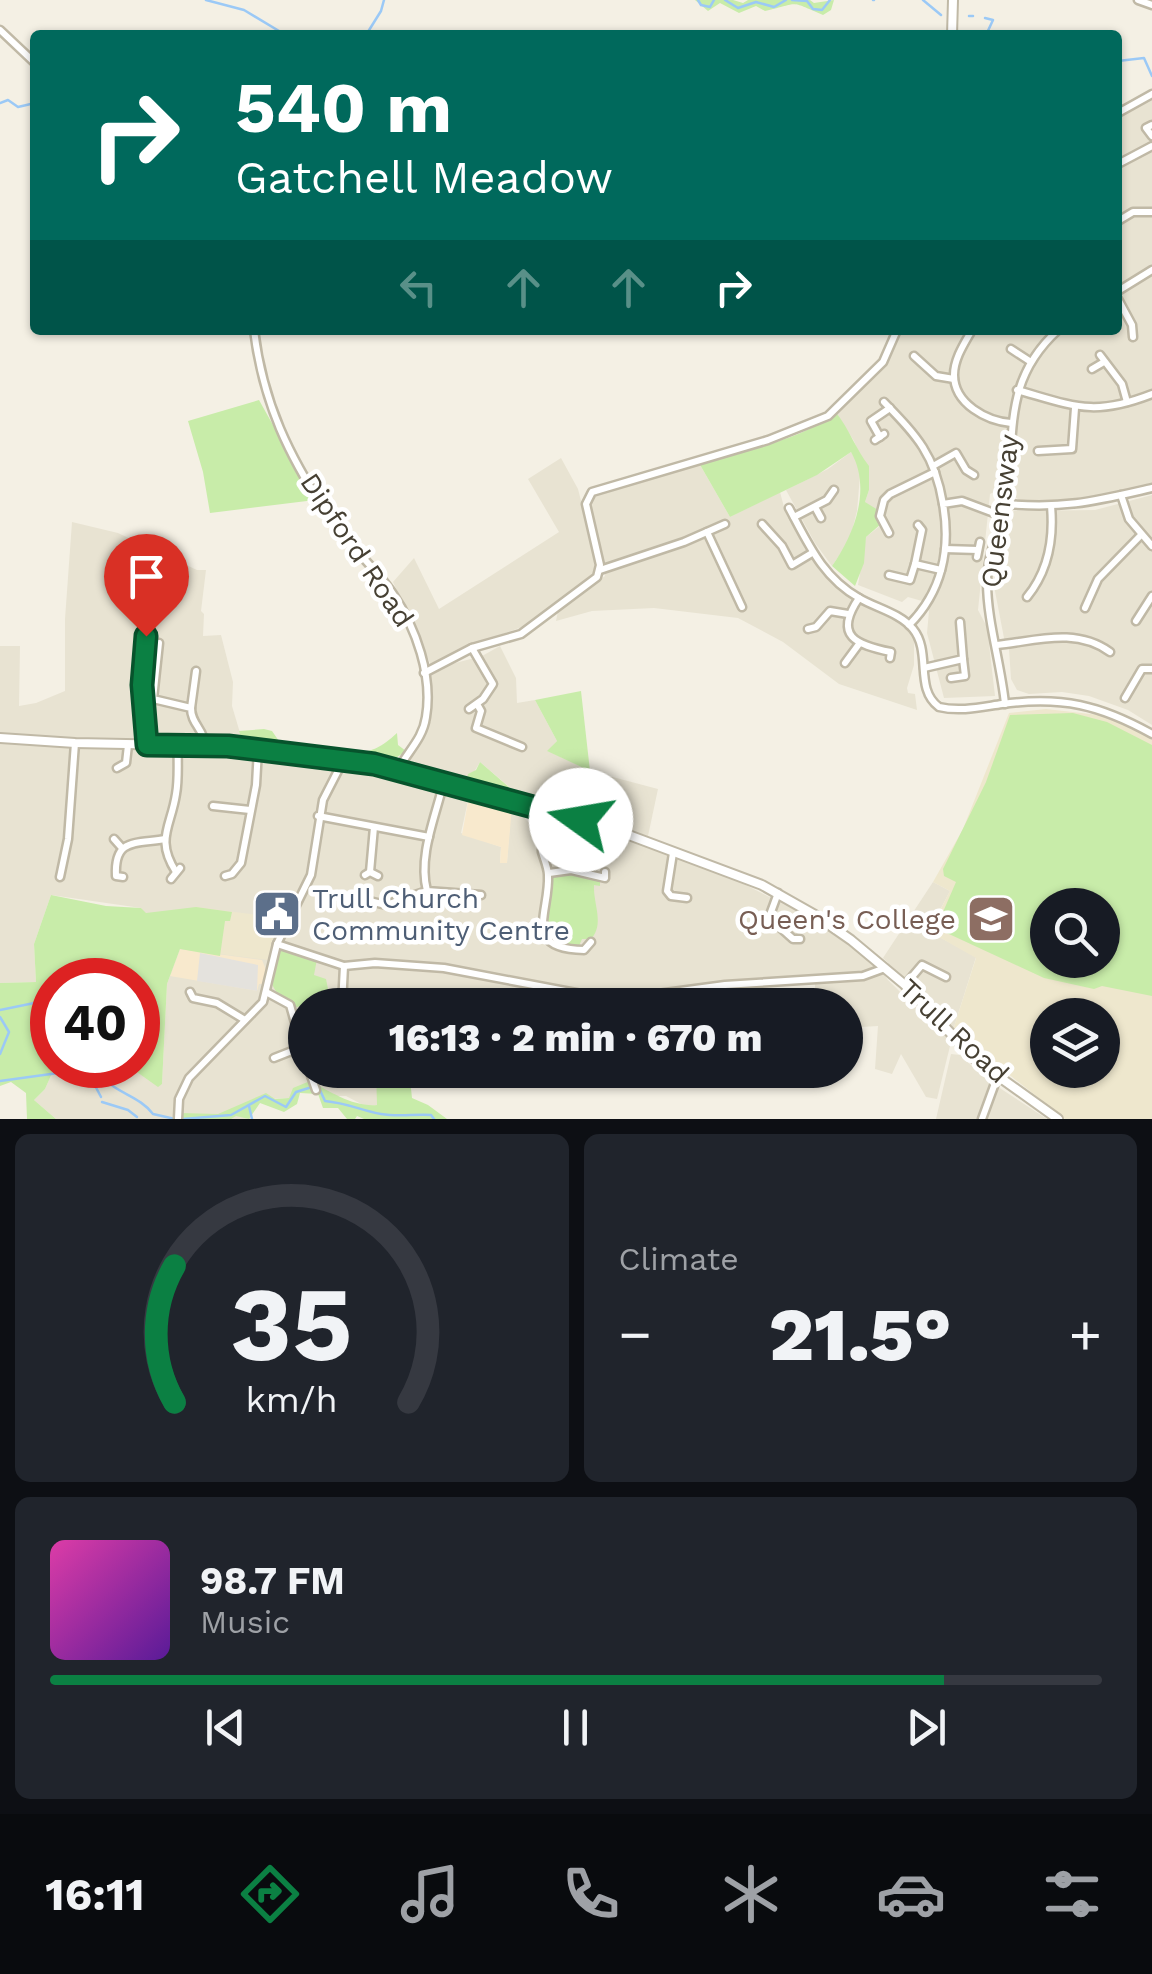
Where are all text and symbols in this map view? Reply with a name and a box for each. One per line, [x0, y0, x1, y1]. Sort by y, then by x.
text: 540 m [235, 67, 452, 149]
icon: right [70, 70, 200, 200]
text: Gatchell Meadow [235, 151, 613, 204]
icon: left [391, 260, 446, 315]
icon: ahead [496, 260, 551, 315]
icon: ahead [601, 260, 656, 315]
icon: right [706, 260, 761, 315]
street label: Queensway [974, 432, 1026, 590]
street label: Dipford Road [293, 467, 421, 633]
pin [104, 534, 189, 637]
icon: arrive [119, 549, 174, 604]
position arrow [529, 768, 633, 872]
place label: Trull Church Community Centre [312, 882, 570, 947]
public building icon: Trull Church Community Centre [251, 888, 303, 940]
map controls [1030, 888, 1120, 1088]
button: search [1030, 888, 1120, 978]
school or university icon: Queen's College [965, 893, 1017, 945]
place label: Queen's College [738, 903, 956, 936]
speed limit sign: 40 [30, 958, 160, 1088]
street label: Trull Road [892, 972, 1016, 1090]
button: layers [1030, 998, 1120, 1088]
text: 16:13 · 2 min · 670 m [389, 1016, 762, 1060]
text: Climate [619, 1240, 739, 1278]
text: 35 [231, 1263, 353, 1385]
text: 21.5° [769, 1290, 952, 1378]
text: − [619, 1302, 652, 1366]
text: + [1069, 1302, 1102, 1366]
text: km/h [246, 1379, 338, 1421]
text: 98.7 FM [200, 1559, 345, 1603]
text: Music [200, 1603, 290, 1641]
icon: previous [198, 1700, 253, 1755]
icon: pause [548, 1700, 603, 1755]
icon: next [899, 1700, 954, 1755]
icon: directions [235, 1859, 305, 1929]
icon: music [395, 1859, 465, 1929]
icon: phone [556, 1859, 626, 1929]
icon: climate [716, 1859, 786, 1929]
icon: car [876, 1859, 946, 1929]
icon: filters [1037, 1859, 1107, 1929]
text: 16:11 [45, 1868, 145, 1921]

